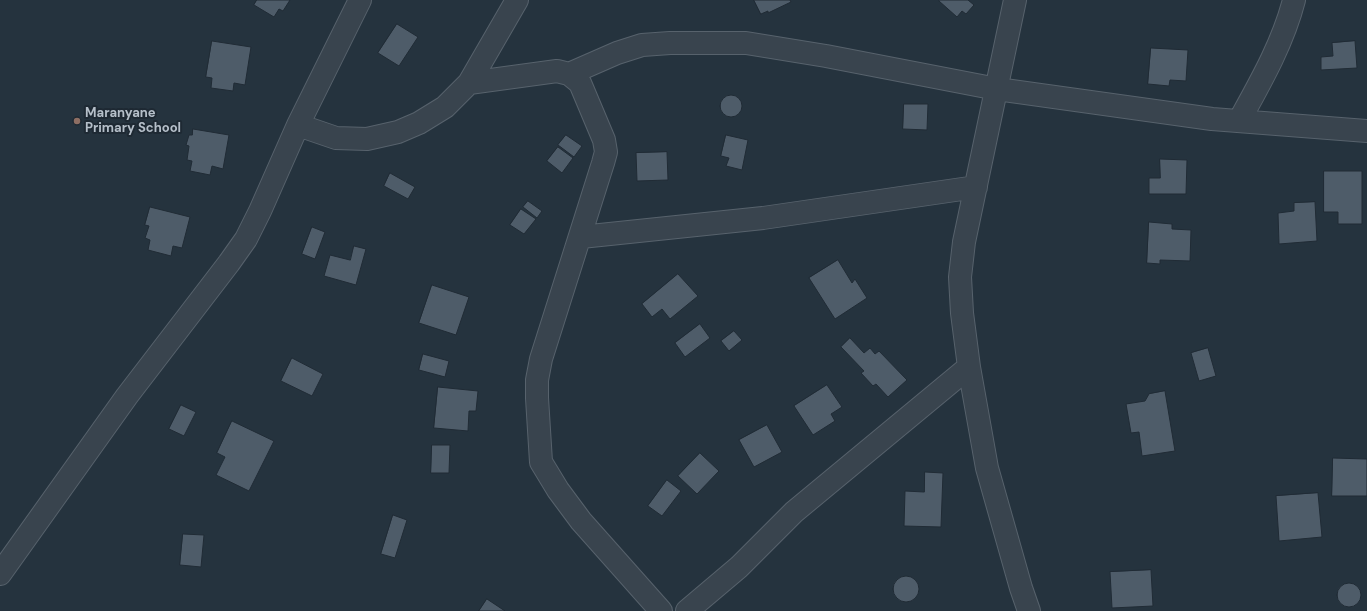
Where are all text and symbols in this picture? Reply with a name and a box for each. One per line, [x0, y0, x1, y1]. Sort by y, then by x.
place label: Maranyane Primary School [85, 106, 181, 137]
marker: Maranyane Primary School [72, 116, 82, 126]

